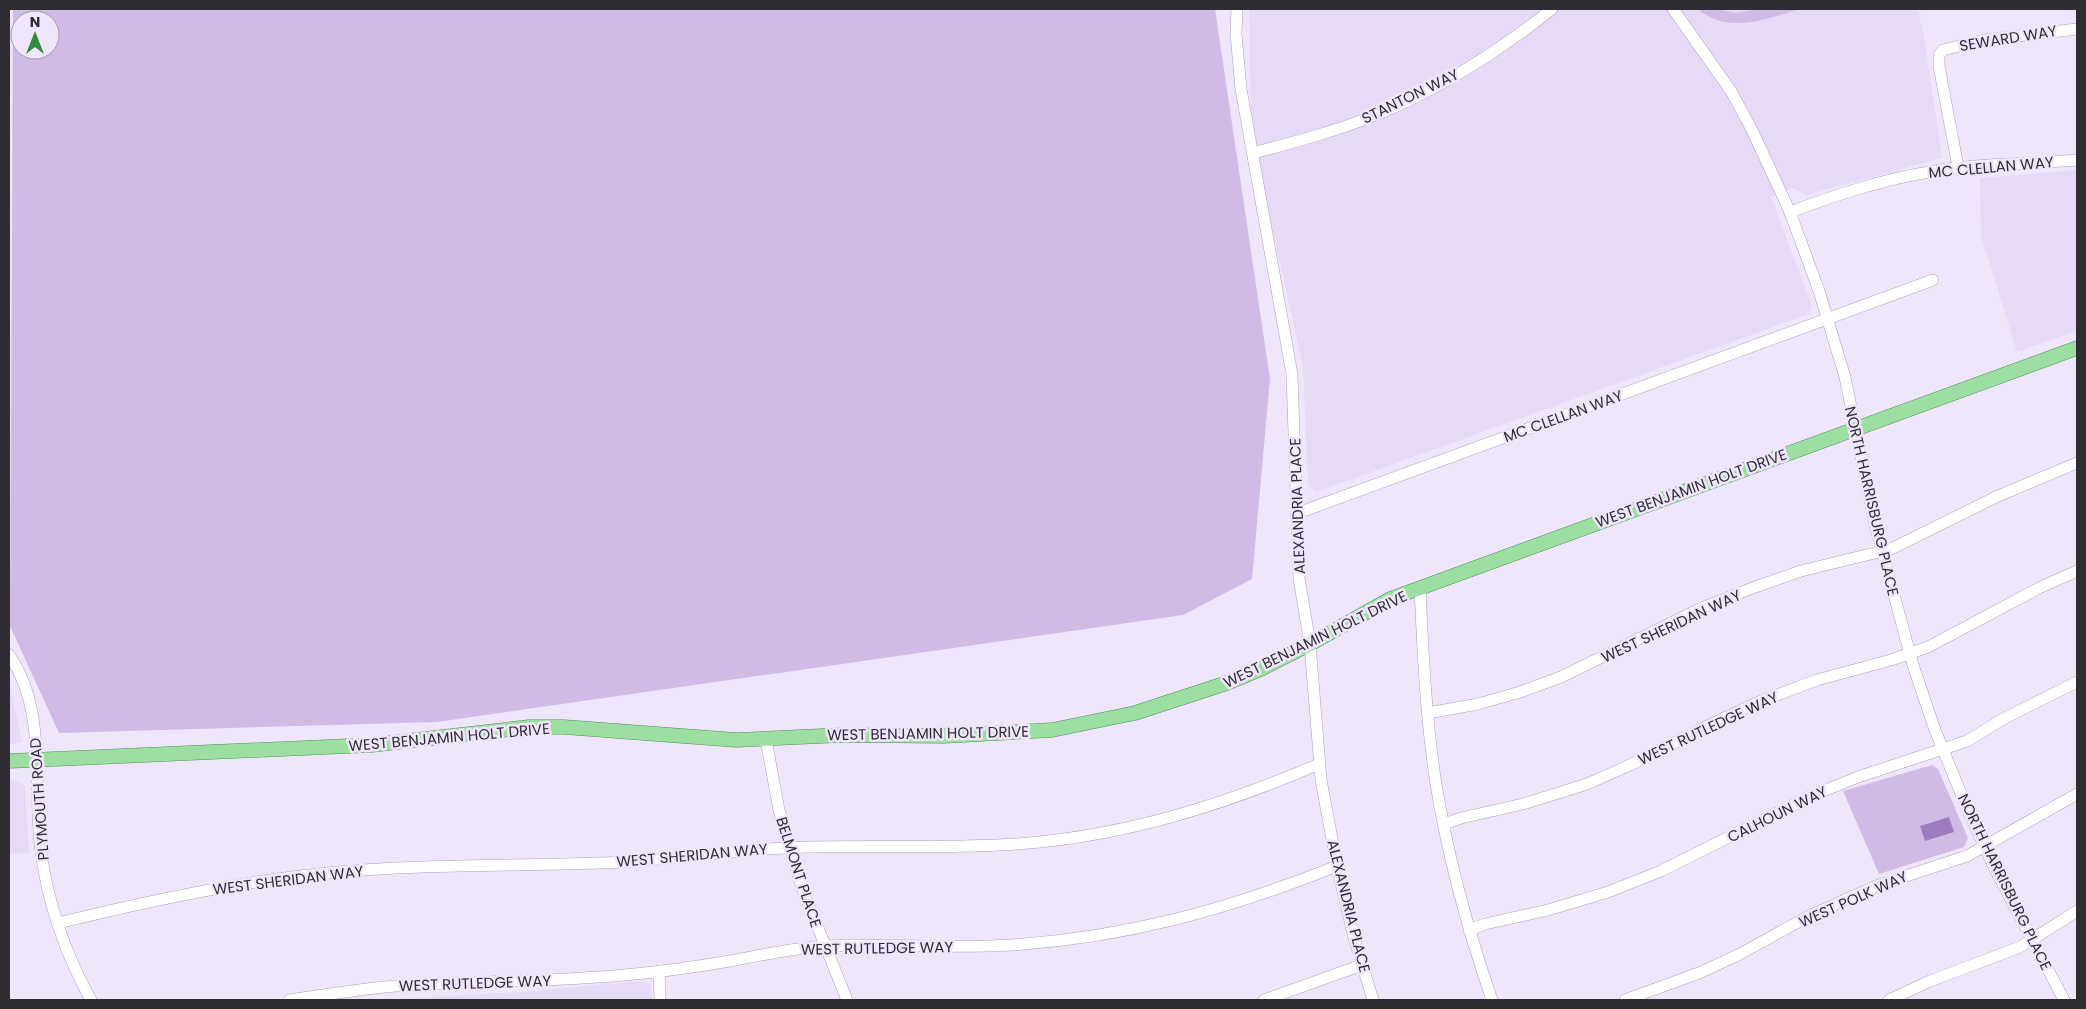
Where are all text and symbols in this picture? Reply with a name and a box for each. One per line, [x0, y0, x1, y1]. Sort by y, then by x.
north arrow [10, 10, 60, 60]
text: N [30, 12, 40, 32]
street label: SEWARD WAY [1958, 20, 2059, 56]
street label: STANTON WAY [1358, 63, 1462, 129]
street label: MC CLELLAN WAY [1928, 151, 2055, 183]
street label: MC CLELLAN WAY [1500, 385, 1626, 447]
street label: NORTH HARRISBURG PLACE [1840, 404, 1904, 598]
street label: ALEXANDRIA PLACE [1284, 438, 1310, 574]
street label: WEST BENJAMIN HOLT DRIVE [1593, 444, 1789, 532]
street label: WEST SHERIDAN WAY [1598, 584, 1744, 668]
street label: WEST BENJAMIN HOLT DRIVE [1220, 585, 1410, 693]
street label: WEST RUTLEDGE WAY [1635, 686, 1782, 770]
street label: WEST BENJAMIN HOLT DRIVE [348, 718, 550, 756]
street label: WEST BENJAMIN HOLT DRIVE [827, 721, 1029, 745]
street label: PLYMOUTH ROAD [24, 737, 54, 861]
street label: CALHOUN WAY [1724, 781, 1831, 847]
street label: NORTH HARRISBURG PLACE [1953, 790, 2057, 974]
street label: BELMONT PLACE [771, 814, 827, 930]
street label: ALEXANDRIA PLACE [1322, 837, 1376, 975]
street label: WEST SHERIDAN WAY [616, 838, 769, 872]
street label: WEST SHERIDAN WAY [211, 860, 365, 900]
street label: WEST POLK WAY [1795, 866, 1911, 932]
street label: WEST RUTLEDGE WAY [801, 936, 954, 960]
street label: WEST RUTLEDGE WAY [399, 970, 552, 996]

